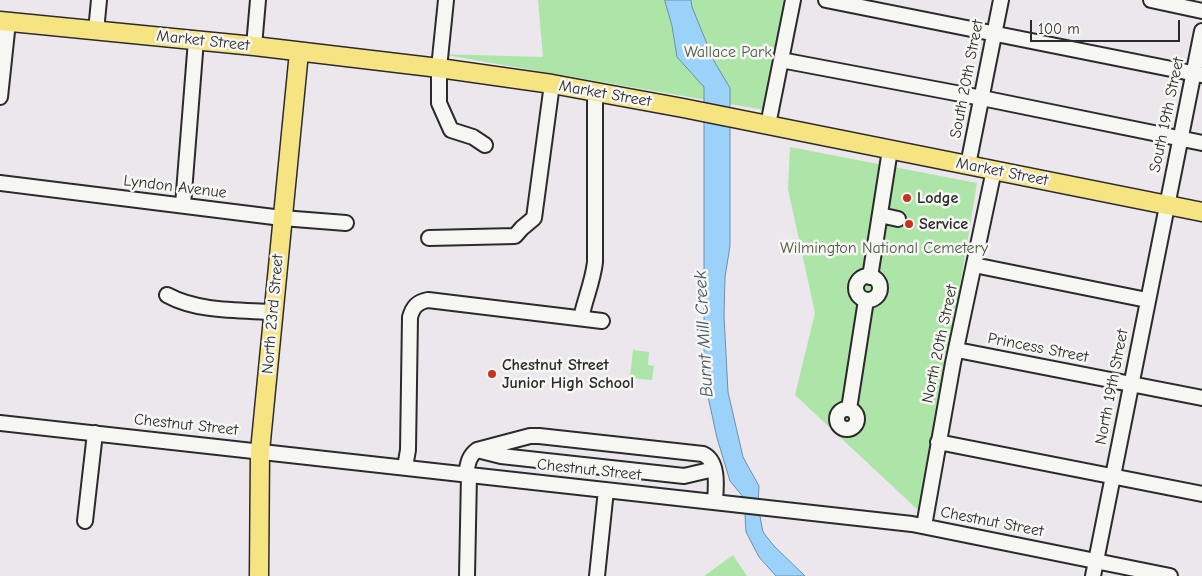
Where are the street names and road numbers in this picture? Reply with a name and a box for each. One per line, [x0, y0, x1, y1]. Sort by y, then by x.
street label: South 20th Street [946, 18, 988, 140]
street label: Market Street [156, 27, 250, 55]
street label: South 19th Street [1145, 56, 1189, 174]
street label: Market Street [557, 76, 653, 112]
street label: Market Street [954, 154, 1050, 190]
street label: Lyndon Avenue [122, 171, 228, 203]
street label: North 23rd Street [258, 253, 288, 375]
street label: North 20th Street [918, 283, 962, 405]
street label: North 19th Street [1091, 328, 1133, 446]
street label: Princess Street [986, 329, 1090, 367]
street label: Chestnut Street [133, 410, 239, 440]
street label: Chestnut Street [536, 455, 642, 485]
street label: Chestnut Street [939, 503, 1045, 541]

